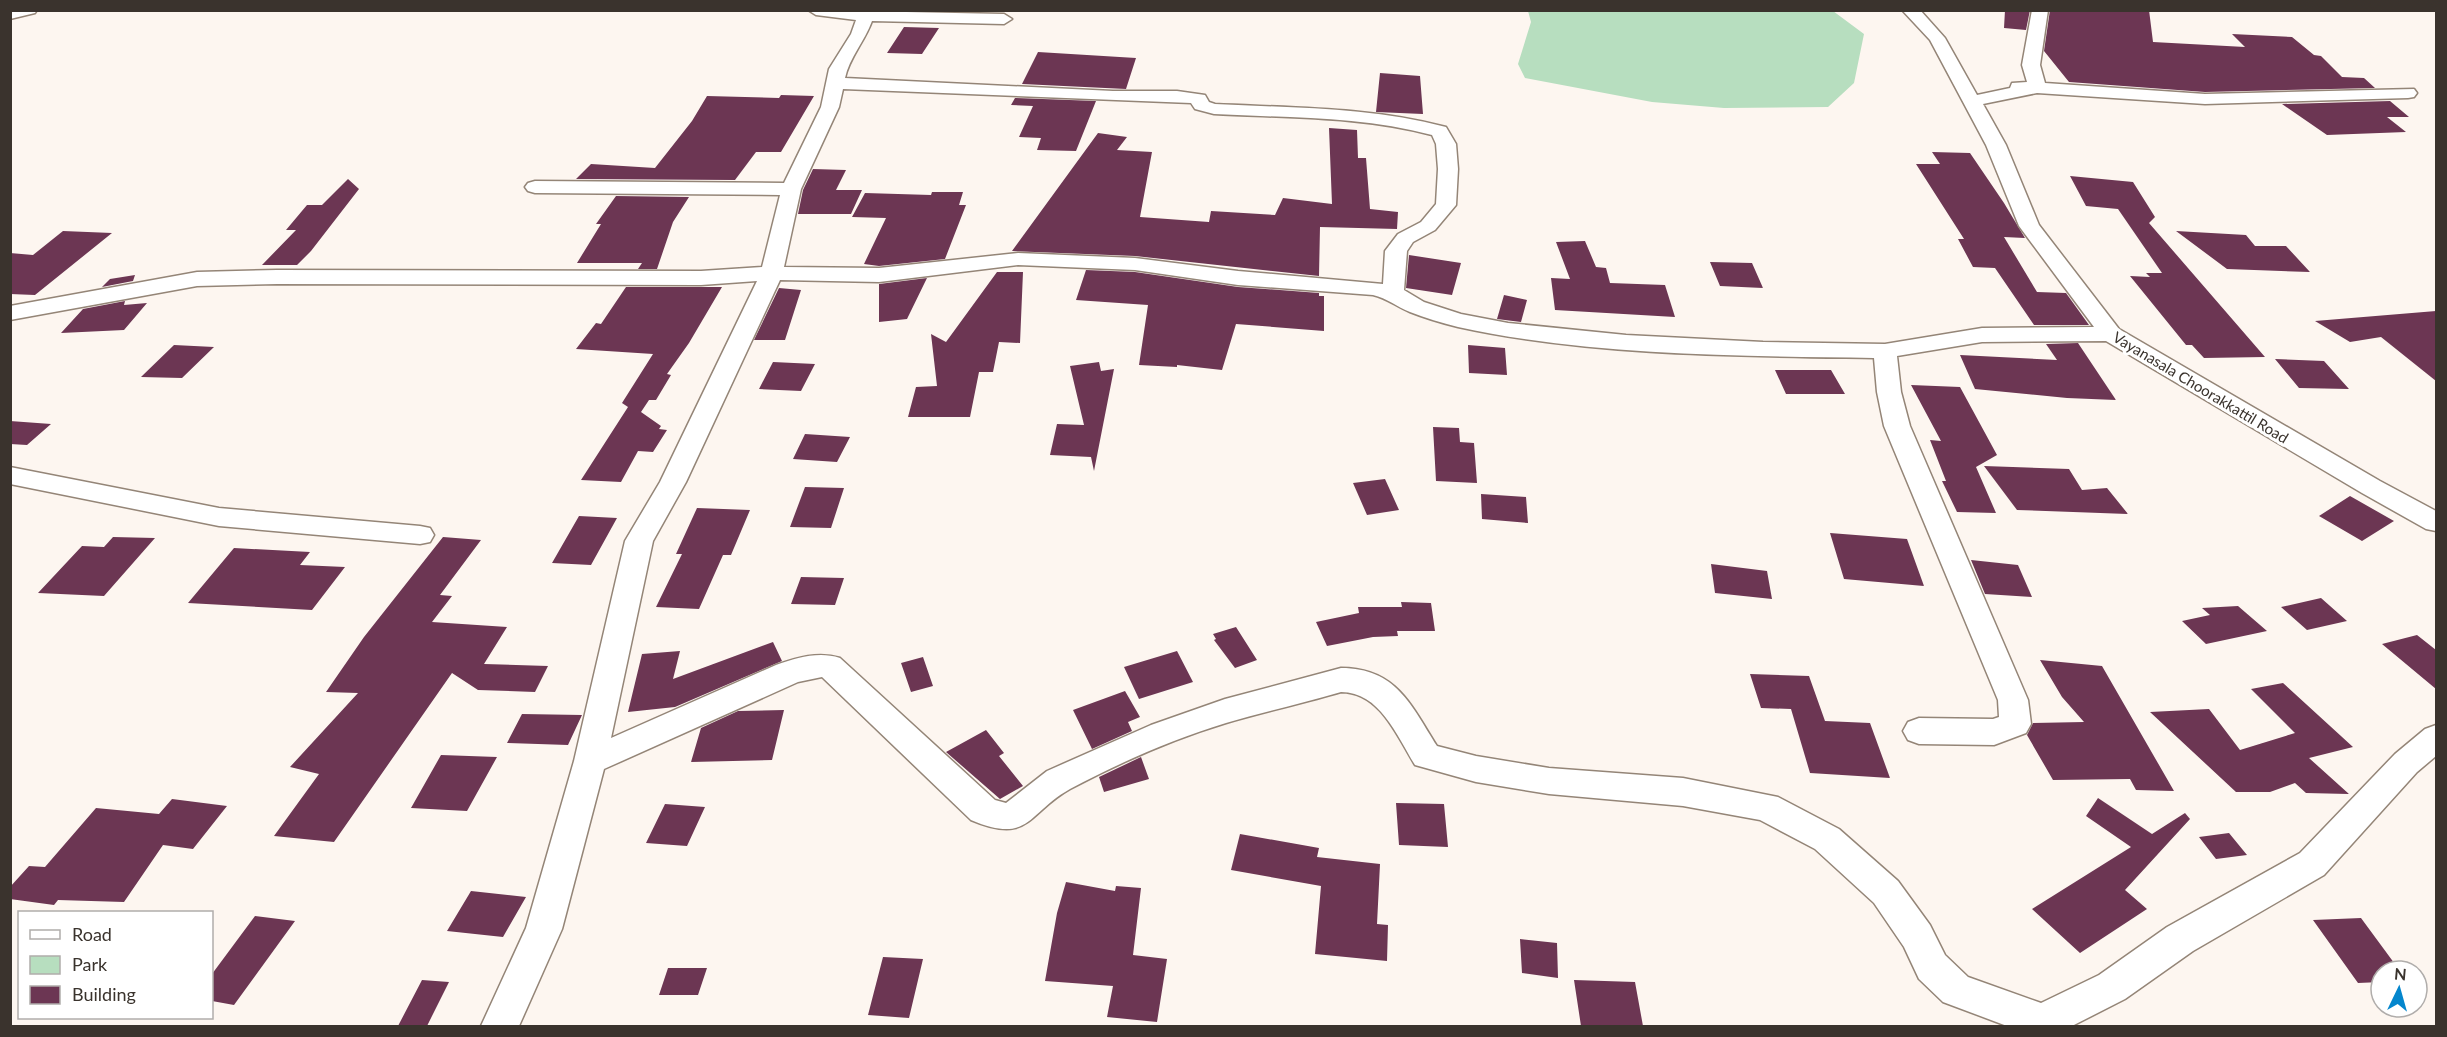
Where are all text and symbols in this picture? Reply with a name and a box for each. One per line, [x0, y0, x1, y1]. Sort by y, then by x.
street label: Vayanasala Choorakkattil Road [2110, 327, 2292, 447]
legend [18, 911, 213, 1019]
text: Road [72, 923, 112, 945]
text: Park [72, 953, 108, 975]
north arrow [2369, 959, 2429, 1019]
text: N [2393, 964, 2407, 984]
text: Building [72, 983, 136, 1005]

